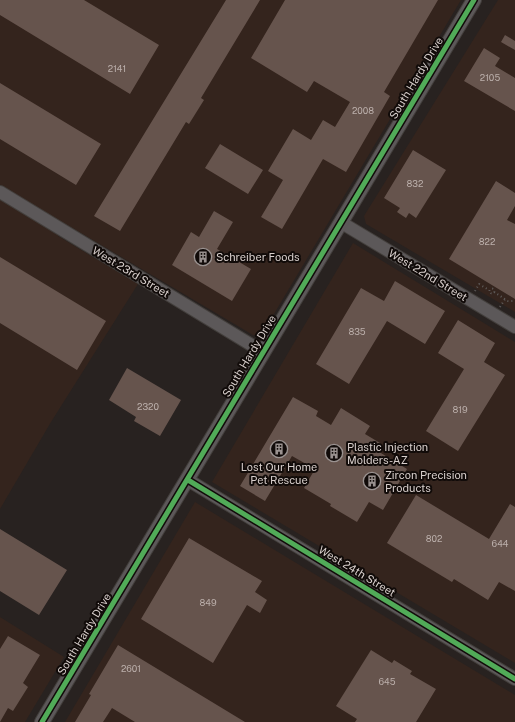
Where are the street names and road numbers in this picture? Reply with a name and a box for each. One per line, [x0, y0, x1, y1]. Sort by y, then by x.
street label: South Hardy Drive [387, 35, 445, 121]
street label: West 23rd Street [90, 244, 172, 300]
street label: West 22nd Street [387, 247, 469, 303]
street label: South Hardy Drive [220, 313, 278, 399]
street label: West 24th Street [316, 543, 398, 599]
street label: South Hardy Drive [55, 591, 113, 677]

